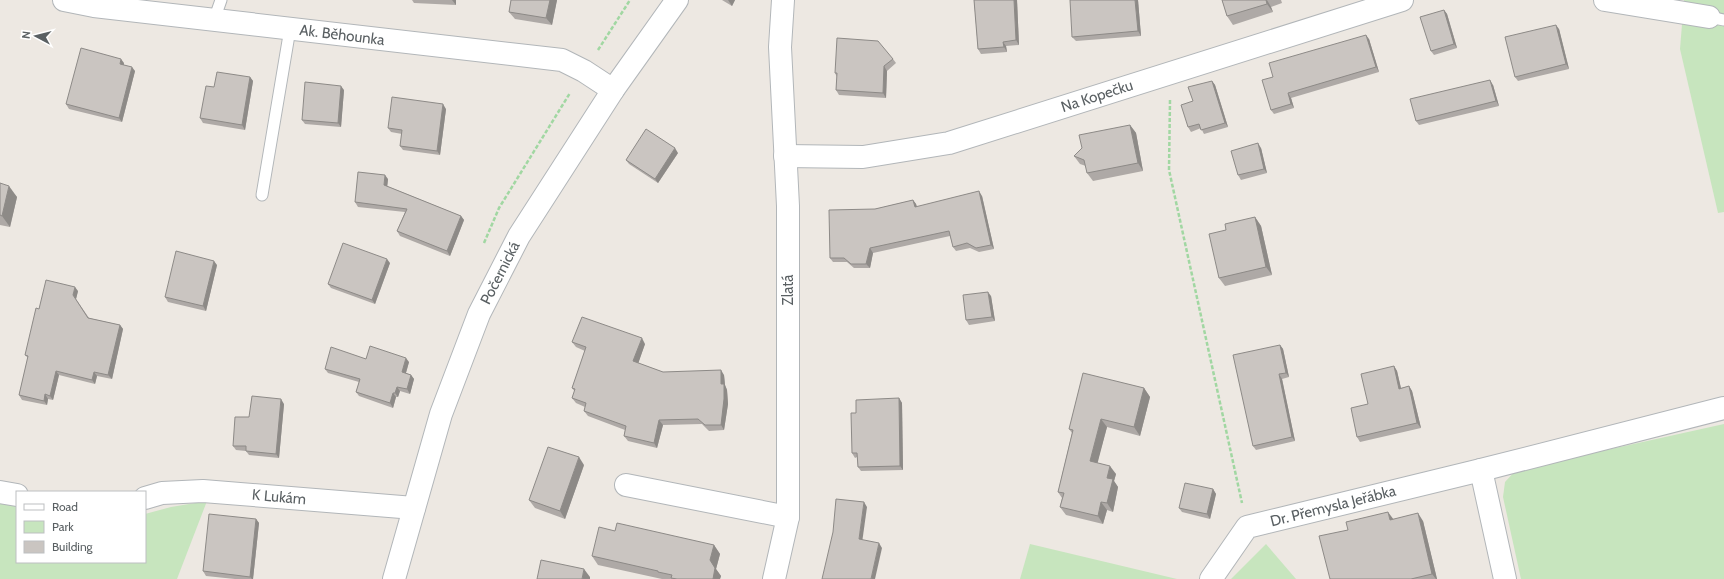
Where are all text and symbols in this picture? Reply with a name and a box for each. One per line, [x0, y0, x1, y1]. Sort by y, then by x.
north arrow [16, 16, 56, 56]
street label: Ak. Běhounka [298, 21, 386, 49]
text: N [19, 30, 33, 39]
street label: Na Kopečku [1059, 76, 1135, 116]
street label: Počernická [477, 238, 524, 307]
street label: Zlatá [779, 274, 797, 306]
street label: Dr. Přemysla Jeřábka [1268, 481, 1398, 530]
street label: K Lukám [251, 486, 307, 508]
legend [16, 491, 146, 563]
text: Road [52, 499, 78, 514]
text: Park [52, 519, 74, 534]
text: Building [52, 539, 94, 554]

